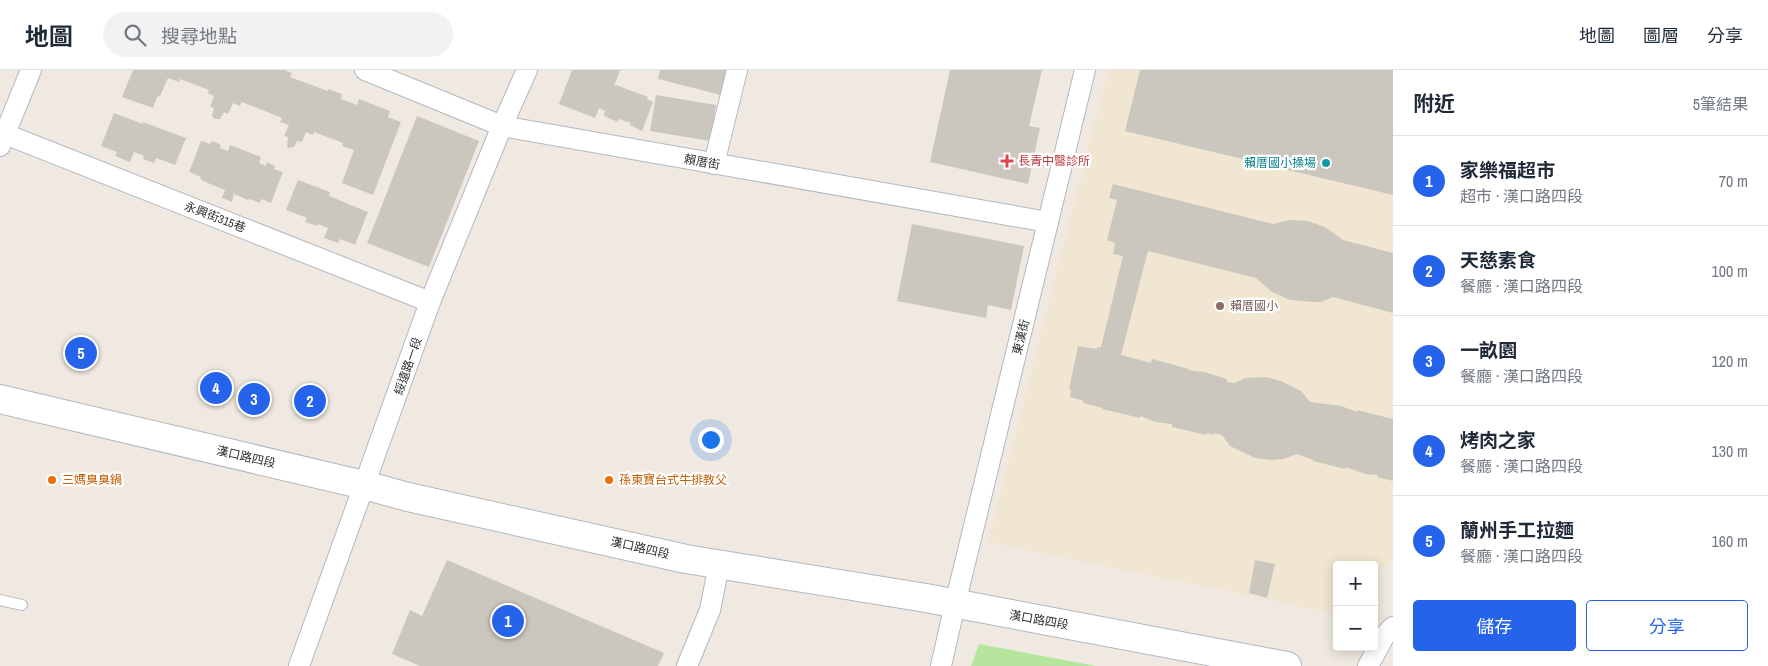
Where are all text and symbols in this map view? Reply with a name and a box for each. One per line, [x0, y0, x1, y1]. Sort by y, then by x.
search box [103, 12, 453, 57]
text: 地圖 [25, 20, 73, 52]
icon: search [121, 21, 149, 49]
text: 搜尋地點 [161, 23, 237, 49]
text: 地圖 [1579, 23, 1615, 48]
text: 圖層 [1643, 23, 1679, 48]
text: 分享 [1707, 23, 1743, 48]
text: 附近 [1413, 89, 1455, 118]
text: 5筆結果 [1693, 93, 1748, 115]
street label: 賴厝街 [683, 151, 721, 173]
place label: 長青中醫診所 [1018, 153, 1090, 169]
marker: 長青中醫診所 [1000, 154, 1014, 168]
place label: 賴厝國小操場 [1244, 155, 1316, 171]
marker: 賴厝國小操場 [1320, 157, 1332, 169]
text: 家樂福超市 [1460, 157, 1555, 183]
text: 1 [1425, 170, 1433, 192]
text: 70 m [1719, 170, 1748, 192]
text: 超市 · 漢口路四段 [1460, 185, 1583, 207]
street label: 永興街315巷 [182, 198, 248, 236]
text: 天慈素食 [1460, 247, 1536, 273]
text: 2 [1425, 260, 1433, 282]
text: 100 m [1712, 260, 1748, 282]
text: 餐廳 · 漢口路四段 [1460, 275, 1583, 297]
place label: 賴厝國小 [1230, 298, 1278, 314]
marker: 賴厝國小 [1214, 300, 1226, 312]
street label: 東漢街 [1009, 318, 1033, 356]
pin: 5 [65, 334, 97, 372]
street label: 綏遠路一段 [391, 335, 425, 397]
text: 一畝園 [1460, 337, 1517, 363]
text: 3 [1425, 350, 1433, 372]
text: 120 m [1712, 350, 1748, 372]
text: 餐廳 · 漢口路四段 [1460, 365, 1583, 387]
pin: 4 [200, 369, 232, 407]
pin: 3 [238, 380, 270, 418]
pin: 2 [294, 382, 326, 420]
your location [698, 427, 724, 453]
text: 烤肉之家 [1460, 427, 1536, 453]
text: 4 [1425, 440, 1433, 462]
text: 130 m [1712, 440, 1748, 462]
street label: 漢口路四段 [215, 442, 277, 472]
text: 餐廳 · 漢口路四段 [1460, 455, 1583, 477]
place label: 三媽臭臭鍋 [62, 472, 122, 488]
place label: 孫東寶台式牛排教父 [619, 472, 727, 488]
marker: 三媽臭臭鍋 [46, 474, 58, 486]
marker: 孫東寶台式牛排教父 [603, 474, 615, 486]
text: 蘭州手工拉麵 [1460, 517, 1574, 543]
text: 5 [1425, 530, 1433, 552]
text: 160 m [1712, 530, 1748, 552]
street label: 漢口路四段 [609, 533, 671, 563]
text: 餐廳 · 漢口路四段 [1460, 545, 1583, 567]
map controls [1333, 561, 1378, 651]
button: + [1333, 561, 1378, 606]
button: 儲存 [1413, 600, 1576, 651]
button: 分享 [1586, 600, 1748, 651]
pin: 1 [492, 602, 524, 640]
button: − [1333, 606, 1378, 651]
street label: 漢口路四段 [1008, 607, 1070, 633]

